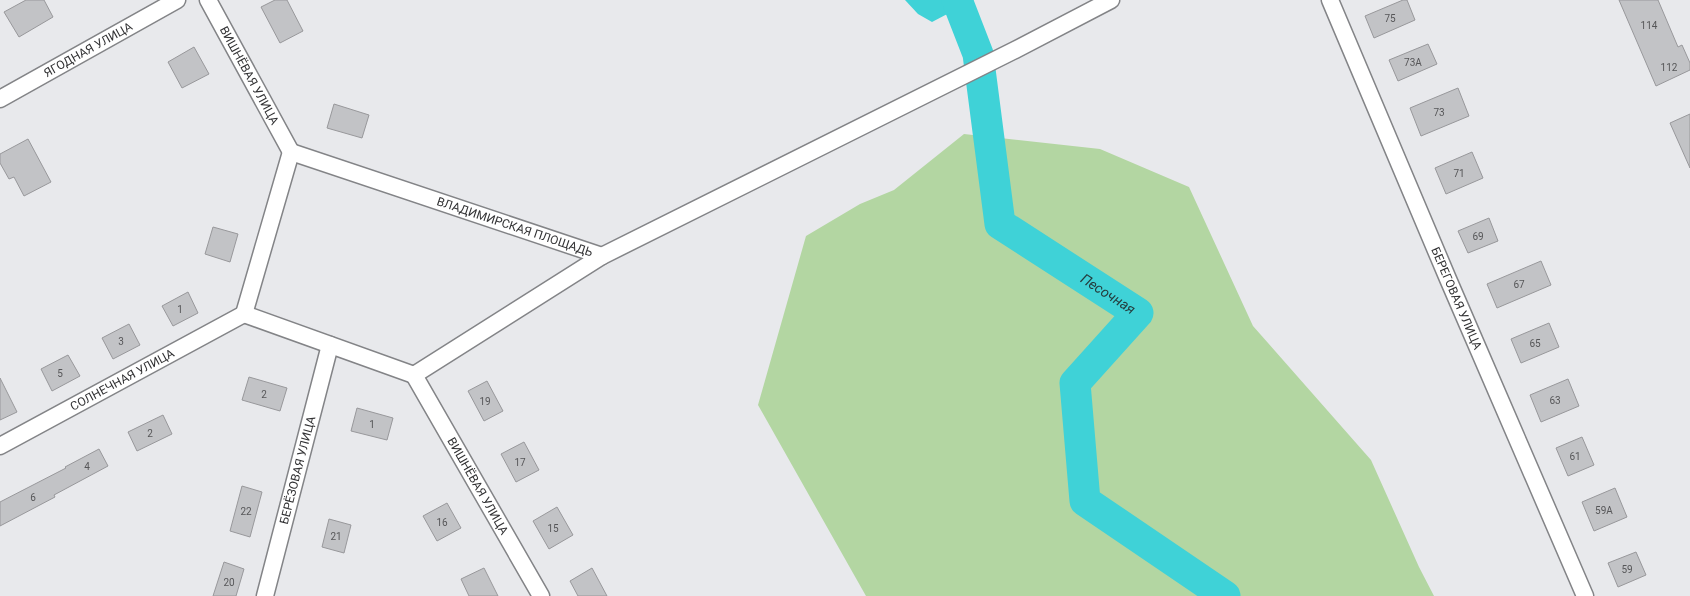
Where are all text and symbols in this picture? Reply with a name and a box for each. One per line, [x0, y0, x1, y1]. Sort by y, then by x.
house number: 75 [1384, 13, 1396, 24]
street label: ЯГОДНАЯ УЛИЦА [41, 19, 135, 80]
house number: 114 [1641, 20, 1658, 31]
street label: ВИШНЁВАЯ УЛИЦА [217, 24, 282, 127]
house number: 73А [1404, 57, 1422, 68]
house number: 112 [1661, 62, 1678, 73]
house number: 73 [1433, 107, 1445, 118]
house number: 71 [1453, 168, 1465, 179]
street label: ВЛАДИМИРСКАЯ ПЛОЩАДЬ [435, 194, 595, 260]
house number: 69 [1472, 231, 1484, 242]
street label: БЕРЕГОВАЯ УЛИЦА [1428, 245, 1485, 352]
water label: Песочная [1078, 270, 1138, 317]
house number: 67 [1513, 279, 1525, 290]
house number: 1 [177, 304, 183, 315]
house number: 3 [118, 336, 124, 347]
house number: 65 [1529, 338, 1541, 349]
street label: СОЛНЕЧНАЯ УЛИЦА [68, 346, 177, 414]
house number: 5 [57, 368, 63, 379]
house number: 2 [261, 389, 267, 400]
house number: 63 [1549, 395, 1561, 406]
house number: 19 [479, 396, 491, 407]
street label: БЕРЁЗОВАЯ УЛИЦА [277, 414, 318, 526]
house number: 1 [369, 419, 375, 430]
house number: 2 [147, 428, 153, 439]
street label: ВИШНЁВАЯ УЛИЦА [444, 435, 511, 537]
house number: 61 [1569, 451, 1581, 462]
house number: 17 [514, 457, 526, 468]
house number: 4 [84, 461, 90, 472]
house number: 6 [30, 492, 36, 503]
house number: 59А [1595, 505, 1613, 516]
house number: 22 [240, 506, 252, 517]
house number: 16 [436, 517, 448, 528]
house number: 15 [547, 523, 559, 534]
house number: 21 [330, 531, 342, 542]
house number: 59 [1621, 564, 1633, 575]
house number: 20 [223, 577, 235, 588]

